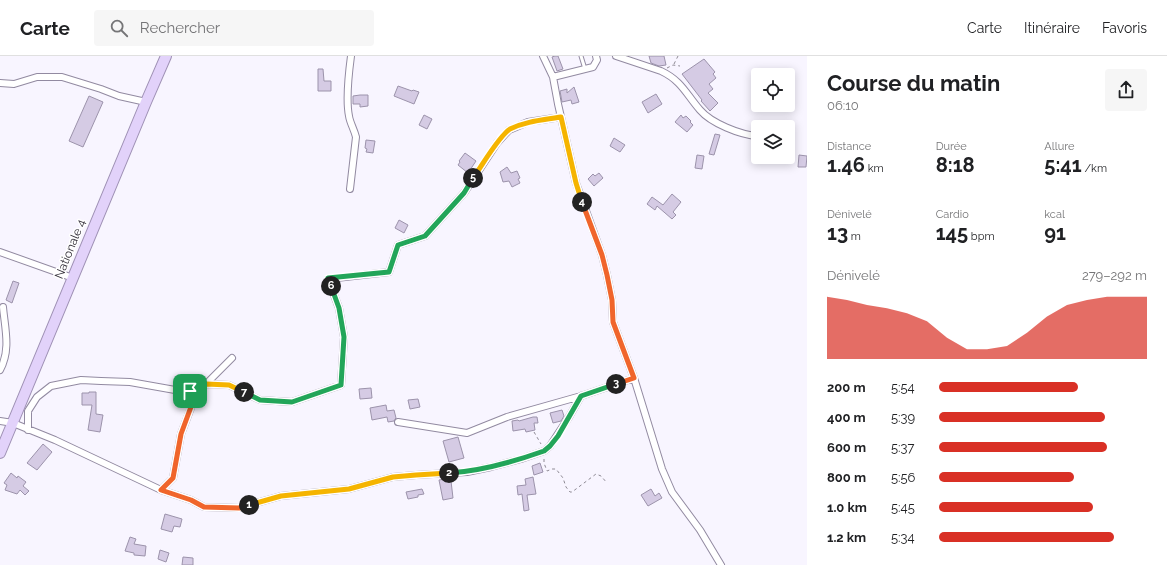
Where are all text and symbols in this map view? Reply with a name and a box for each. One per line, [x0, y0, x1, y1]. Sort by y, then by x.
search box [94, 10, 374, 46]
text: Carte [20, 17, 70, 39]
icon: search [108, 17, 130, 39]
text: Rechercher [140, 19, 220, 37]
text: Carte [967, 20, 1002, 36]
text: Itinéraire [1024, 20, 1080, 36]
text: Favoris [1102, 20, 1147, 36]
map controls [751, 68, 795, 164]
button: locate [751, 68, 795, 112]
button: share [1105, 69, 1147, 111]
text: Course du matin [827, 70, 1000, 96]
text: 06:10 [827, 98, 859, 113]
button: layers [751, 120, 795, 164]
text: Distance [827, 140, 871, 153]
text: Durée [936, 140, 967, 153]
text: Allure [1044, 140, 1074, 153]
text: 1.46 [827, 153, 865, 177]
text: 8:18 [936, 153, 975, 177]
text: 5:41 [1044, 153, 1082, 177]
text: km [865, 162, 884, 175]
text: /km [1082, 162, 1107, 175]
pin: 5 [463, 168, 483, 188]
text: 5 [470, 171, 476, 184]
pin: 4 [572, 192, 592, 212]
text: 4 [579, 195, 585, 208]
text: Dénivelé [827, 208, 872, 221]
text: Cardio [936, 208, 969, 221]
text: kcal [1044, 208, 1065, 221]
street label: Nationale 4 [52, 217, 88, 281]
text: 13 [827, 221, 848, 245]
text: 145 [936, 221, 968, 245]
text: 91 [1044, 221, 1066, 245]
text: m [848, 230, 861, 243]
text: bpm [968, 230, 995, 243]
text: Dénivelé [827, 268, 880, 283]
text: 279–292 m [1082, 268, 1147, 283]
pin: 6 [321, 276, 341, 296]
text: 6 [328, 279, 334, 292]
pin [173, 374, 207, 408]
pin: 3 [606, 374, 626, 394]
text: 3 [613, 377, 619, 390]
icon: arrive [179, 380, 201, 402]
text: 200 m [827, 380, 866, 395]
text: 5:54 [891, 380, 915, 395]
pin: 7 [234, 382, 254, 402]
text: 7 [241, 385, 247, 398]
text: 400 m [827, 410, 866, 425]
text: 5:39 [891, 410, 915, 425]
text: 600 m [827, 440, 866, 455]
text: 5:37 [891, 440, 914, 455]
pin: 2 [439, 463, 459, 483]
text: 2 [446, 466, 452, 479]
text: 800 m [827, 470, 866, 485]
text: 5:56 [891, 470, 915, 485]
pin: 1 [239, 495, 259, 515]
text: 1 [246, 498, 252, 511]
text: 1.0 km [827, 500, 867, 515]
text: 5:45 [891, 500, 915, 515]
text: 1.2 km [827, 530, 866, 545]
text: 5:34 [891, 530, 915, 545]

